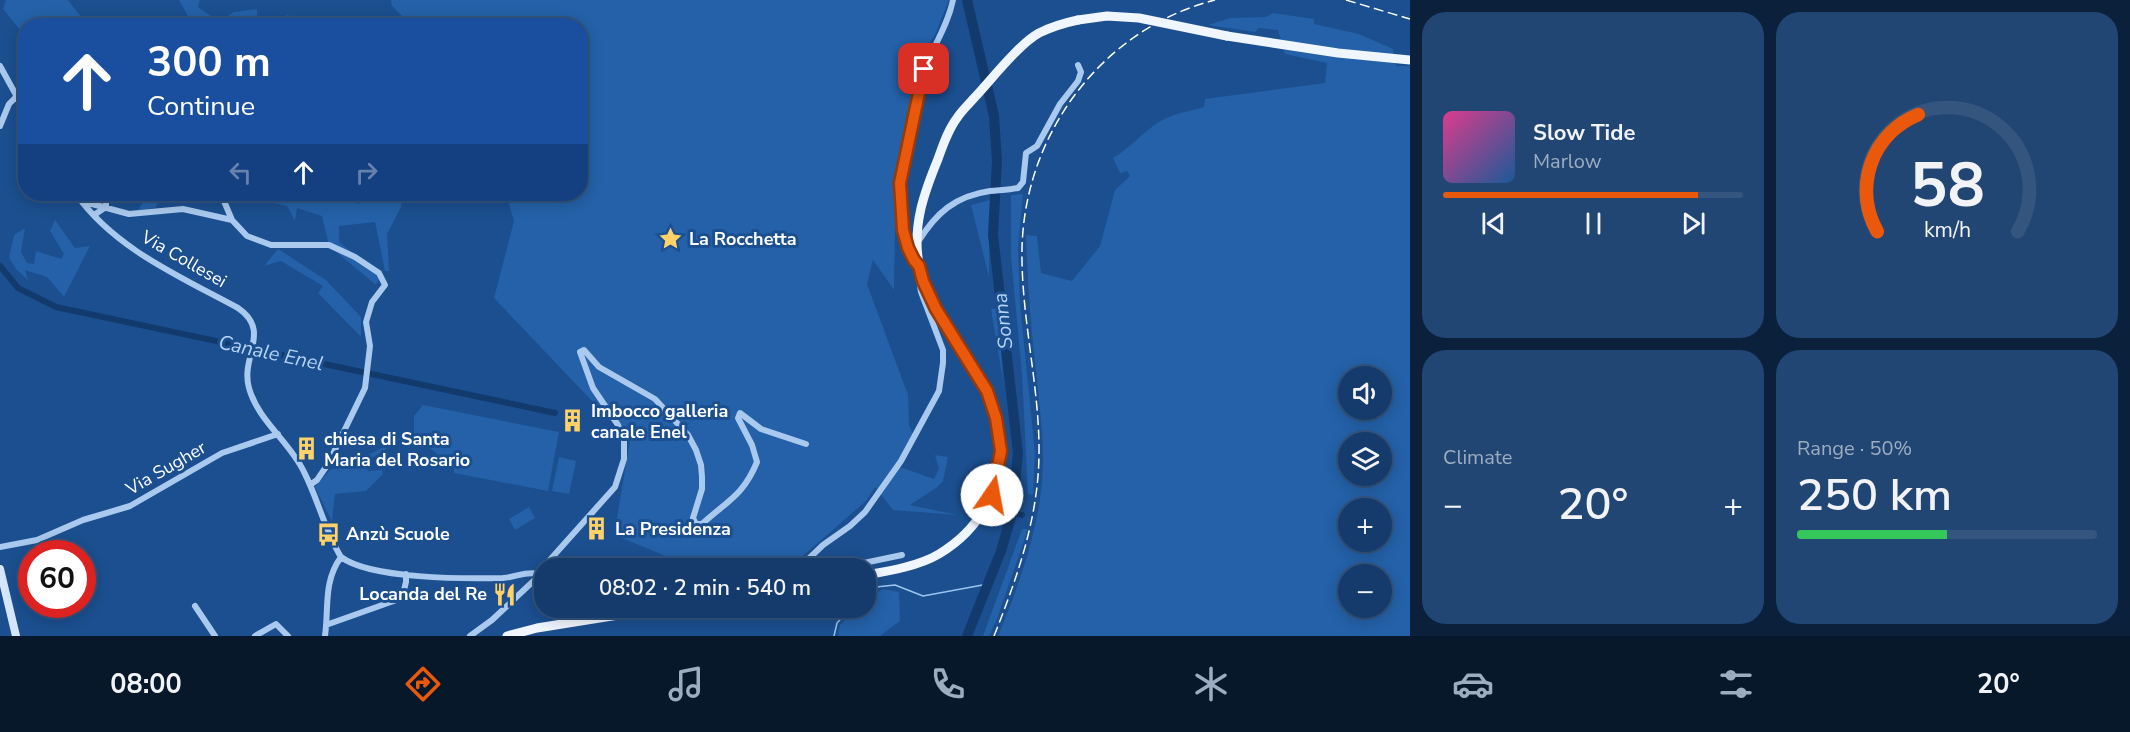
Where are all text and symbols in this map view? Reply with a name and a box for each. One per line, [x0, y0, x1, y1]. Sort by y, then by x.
text: 300 m [147, 34, 271, 91]
icon: ahead [48, 42, 126, 120]
pin [898, 43, 949, 94]
icon: arrive [907, 52, 940, 85]
text: Continue [147, 88, 255, 125]
text: Slow Tide [1533, 118, 1635, 148]
text: 58 [1910, 143, 1984, 228]
text: Marlow [1533, 148, 1601, 175]
icon: left [224, 156, 257, 189]
icon: ahead [287, 156, 320, 189]
icon: right [350, 156, 383, 189]
icon: previous [1477, 207, 1510, 240]
icon: pause [1577, 207, 1610, 240]
icon: next [1677, 207, 1710, 240]
text: km/h [1923, 216, 1971, 246]
street label: Via Collesei [136, 224, 231, 293]
place icon: La Rocchetta [658, 226, 684, 252]
place label: La Rocchetta [689, 227, 797, 251]
water label: Sonna [987, 291, 1019, 351]
water label: Canale Enel [216, 329, 326, 377]
map controls [1338, 366, 1392, 618]
button: sound [1338, 366, 1392, 420]
place label: Imbocco galleria canale Enel [591, 399, 728, 444]
building icon: Imbocco galleria canale Enel [560, 408, 586, 434]
place label: chiesa di Santa Maria del Rosario [324, 427, 470, 472]
button: layers [1338, 432, 1392, 486]
street label: Via Sugher [121, 435, 211, 501]
text: Range · 50% [1797, 435, 1912, 462]
building icon: chiesa di Santa Maria del Rosario [293, 436, 319, 462]
text: Climate [1443, 444, 1512, 471]
position arrow [960, 463, 1024, 527]
text: 250 km [1797, 465, 1952, 526]
text: 20° [1558, 474, 1628, 535]
text: − [1443, 483, 1463, 528]
text: + [1723, 483, 1743, 528]
button: + [1338, 498, 1392, 552]
building icon: La Presidenza [584, 516, 610, 542]
place label: La Presidenza [615, 517, 731, 541]
bus stop icon: Anzù Scuole [315, 521, 341, 547]
place label: Anzù Scuole [346, 522, 450, 546]
speed limit sign: 60 [18, 540, 96, 618]
button: − [1338, 564, 1392, 618]
text: 08:02 · 2 min · 540 m [599, 573, 811, 603]
restaurant icon: Locanda del Re [492, 581, 518, 607]
place label: Locanda del Re [359, 582, 487, 606]
icon: directions [402, 663, 444, 705]
icon: music [665, 663, 707, 705]
icon: phone [927, 663, 969, 705]
icon: climate [1190, 663, 1232, 705]
icon: car [1452, 663, 1494, 705]
icon: filters [1715, 663, 1757, 705]
text: 08:00 [110, 666, 182, 703]
text: 20° [1977, 666, 2020, 703]

